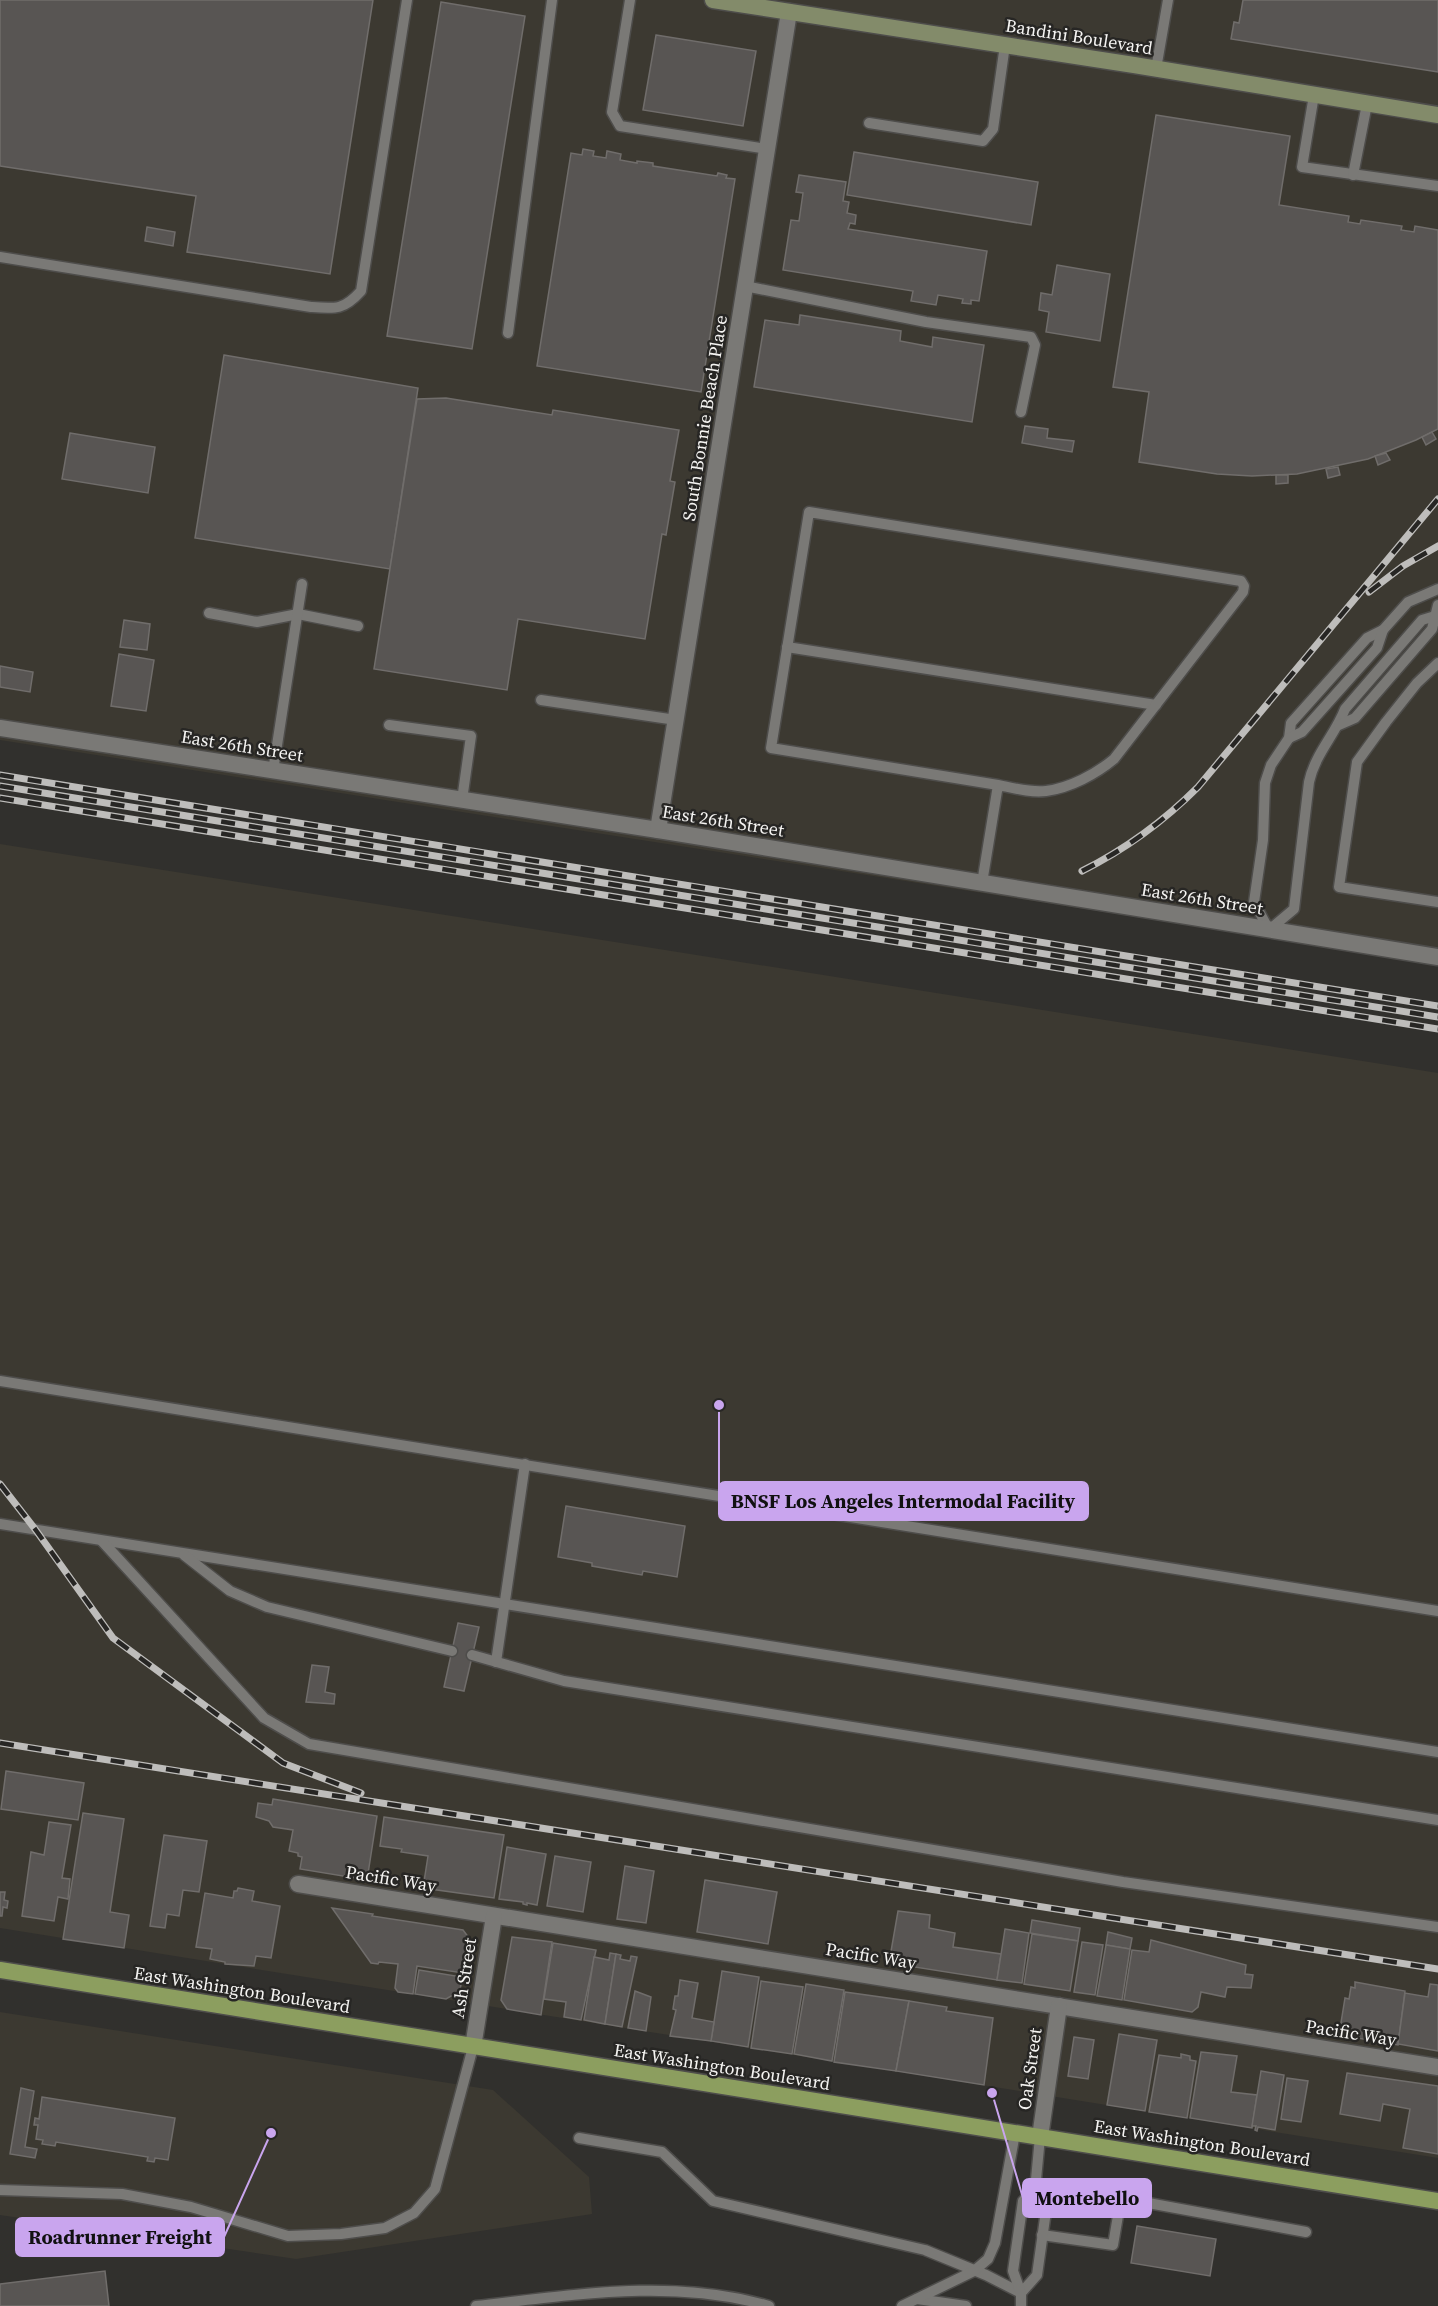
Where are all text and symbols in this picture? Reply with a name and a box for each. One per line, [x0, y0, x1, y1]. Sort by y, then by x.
street label: Bandini Boulevard [1004, 13, 1154, 60]
street label: South Bonnie Beach Place [676, 313, 733, 523]
street label: East 26th Street [179, 724, 305, 768]
street label: East 26th Street [660, 799, 786, 843]
street label: East 26th Street [1139, 877, 1265, 921]
callout: BNSF Los Angeles Intermodal Facility [719, 1482, 1088, 1520]
text: BNSF Los Angeles Intermodal Facility [731, 1487, 1076, 1515]
street label: Pacific Way [344, 1859, 439, 1898]
street label: Ash Street [445, 1936, 482, 2020]
street label: Pacific Way [824, 1936, 919, 1975]
street label: East Washington Boulevard [132, 1960, 352, 2019]
street label: Pacific Way [1304, 2013, 1399, 2052]
street label: Oak Street [1011, 2026, 1048, 2112]
street label: East Washington Boulevard [612, 2037, 832, 2096]
street label: East Washington Boulevard [1092, 2113, 1312, 2172]
callout: Montebello [1023, 2179, 1151, 2217]
text: Montebello [1035, 2184, 1139, 2212]
callout: Roadrunner Freight [16, 2218, 224, 2256]
text: Roadrunner Freight [28, 2223, 213, 2251]

